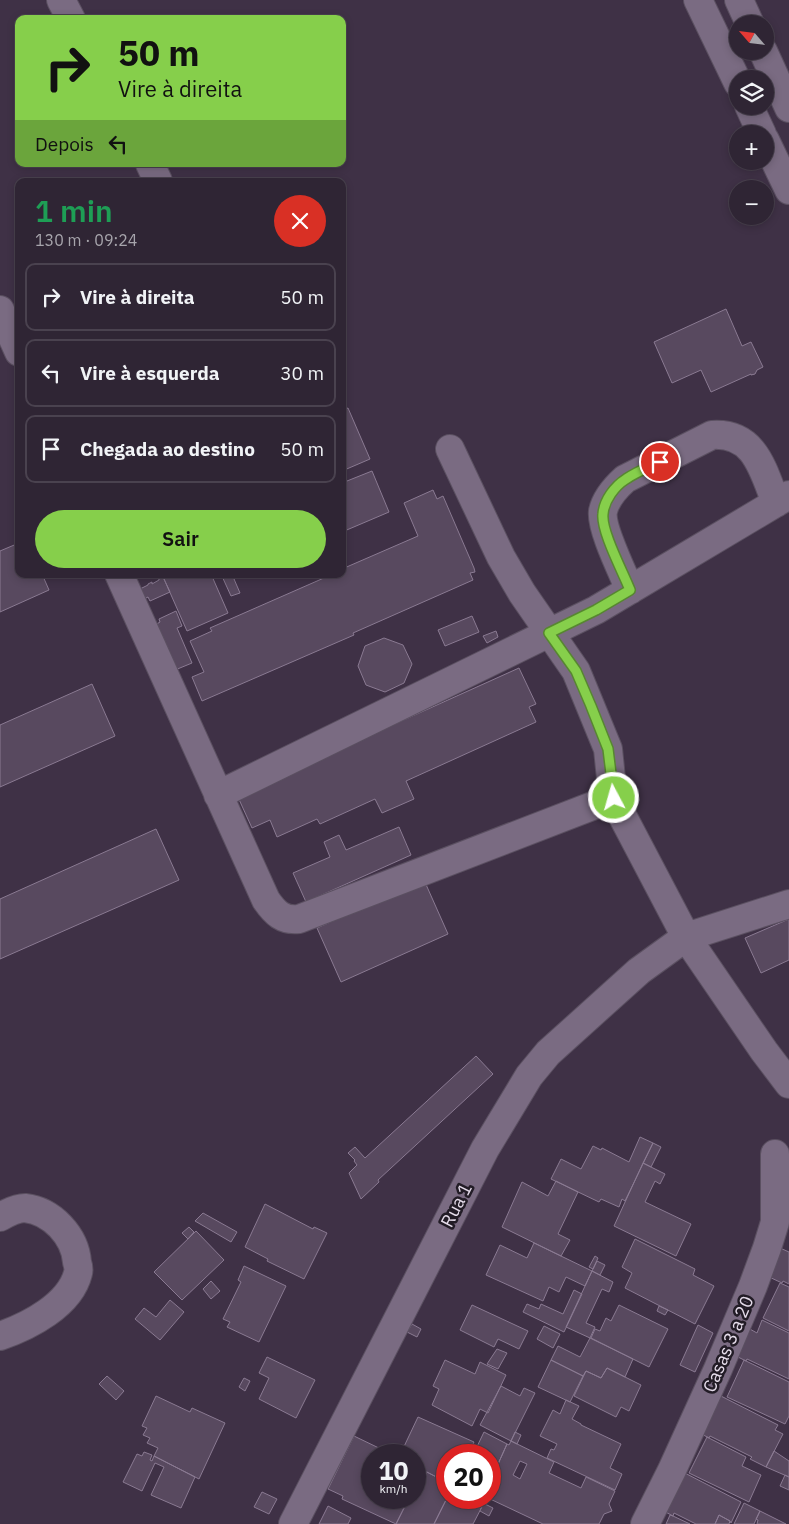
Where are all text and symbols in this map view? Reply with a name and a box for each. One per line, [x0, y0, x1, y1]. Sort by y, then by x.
north arrow [729, 15, 774, 60]
map controls [729, 15, 774, 225]
text: 50 m [118, 30, 200, 76]
icon: right [35, 35, 100, 100]
button: layers [729, 70, 774, 115]
text: Vire à direita [118, 74, 242, 103]
button: + [729, 125, 774, 170]
icon: left [104, 130, 132, 158]
text: Depois [35, 132, 94, 156]
button: − [729, 180, 774, 225]
text: 1 min [35, 191, 113, 230]
button: close [274, 195, 326, 247]
text: 130 m · 09:24 [35, 230, 137, 250]
icon: right [37, 283, 65, 311]
text: Vire à direita [80, 285, 195, 309]
text: 50 m [280, 285, 324, 309]
icon: left [37, 359, 65, 387]
text: Vire à esquerda [80, 361, 220, 385]
text: 30 m [280, 361, 324, 385]
icon: arrive [37, 435, 65, 463]
text: Chegada ao destino [80, 437, 255, 461]
text: 50 m [280, 437, 324, 461]
pin [639, 441, 681, 483]
icon: arrive [646, 448, 674, 476]
button: Sair [35, 510, 326, 568]
position arrow [587, 771, 639, 823]
street label: Rua 1 [435, 1179, 477, 1231]
street label: Casas 3 a 20 [697, 1292, 759, 1396]
speed limit sign: 20 [436, 1444, 501, 1509]
text: 10 [378, 1454, 409, 1487]
text: km/h [379, 1481, 408, 1496]

